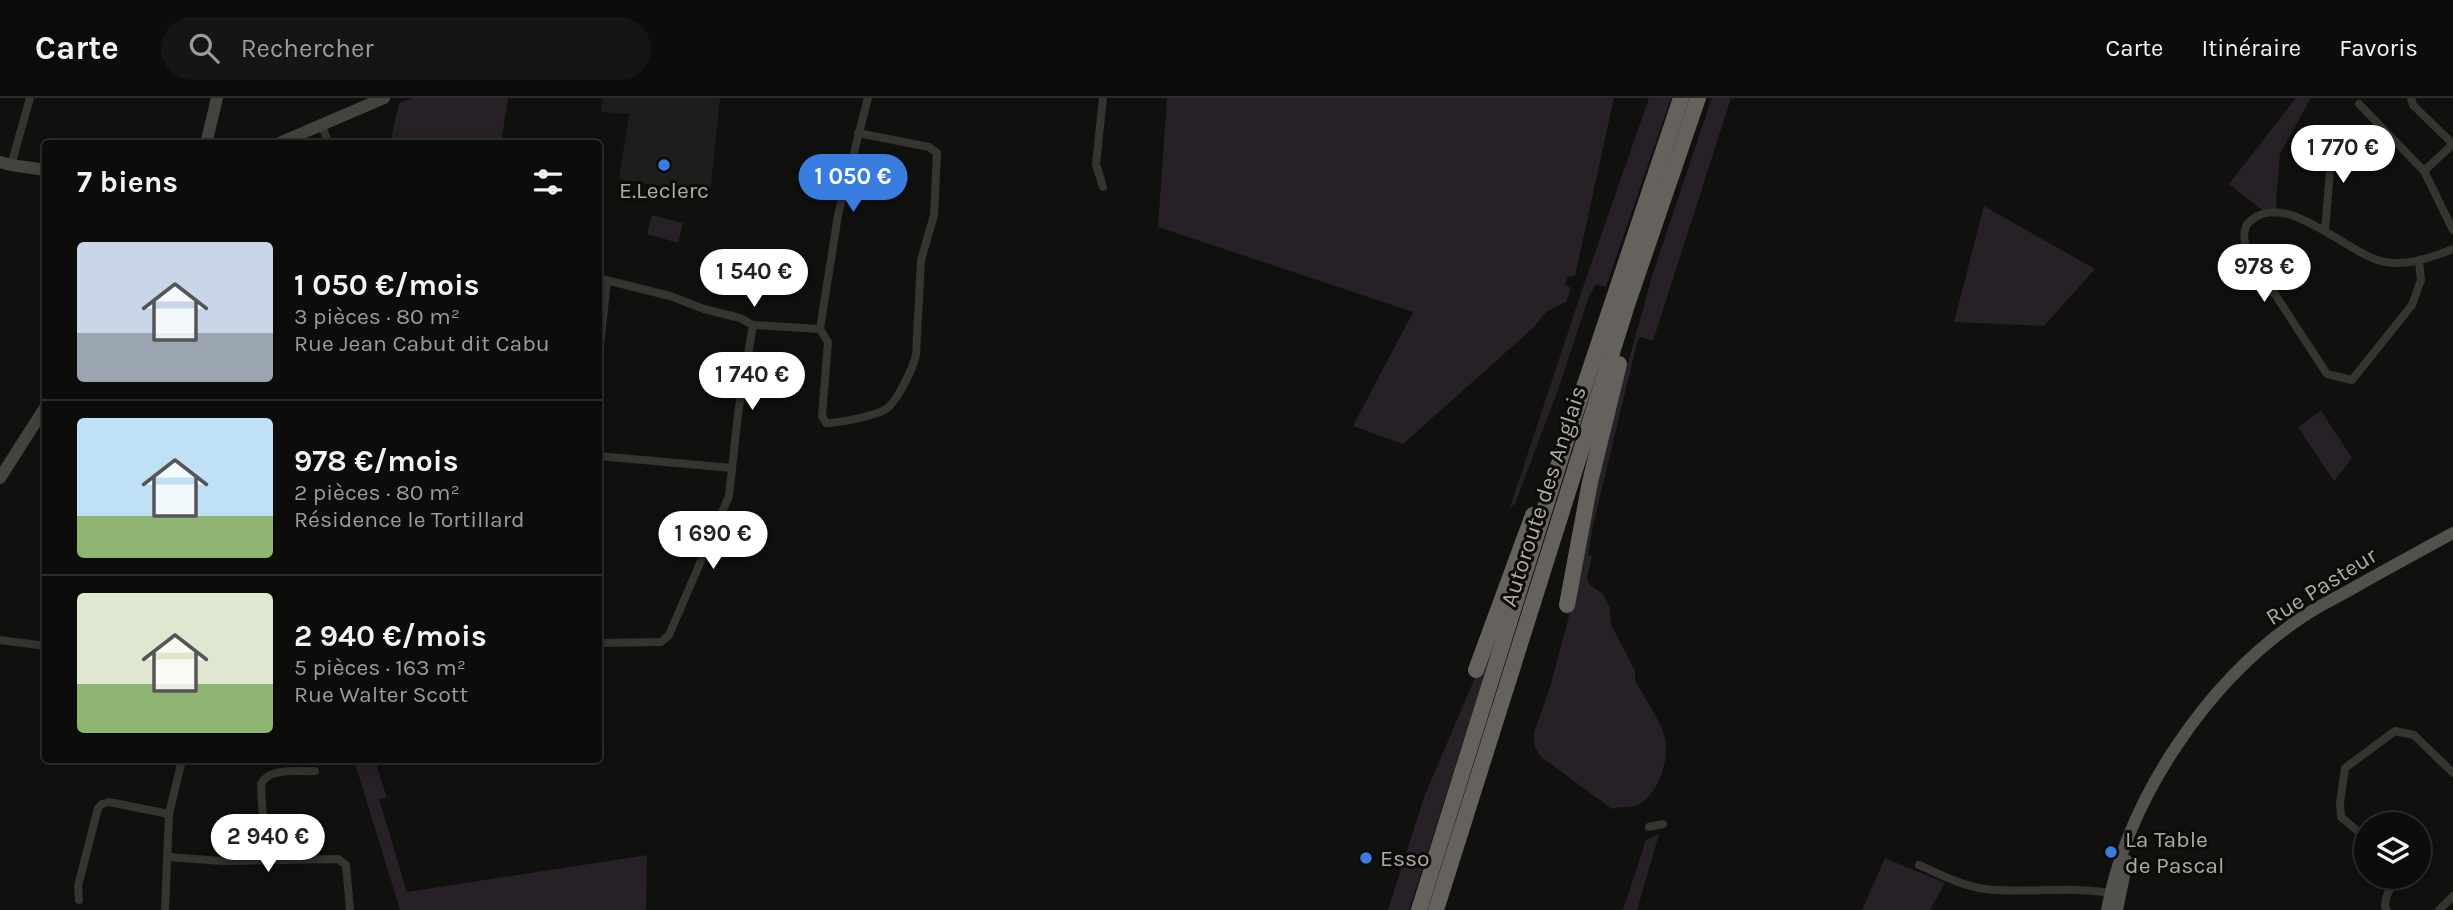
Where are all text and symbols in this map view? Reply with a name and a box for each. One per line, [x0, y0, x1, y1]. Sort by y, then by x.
search box [161, 17, 651, 80]
text: Carte [35, 29, 119, 67]
icon: search [185, 29, 223, 67]
text: Rechercher [241, 33, 374, 64]
text: Carte [2105, 34, 2163, 62]
text: Itinéraire [2201, 34, 2301, 62]
text: Favoris [2339, 34, 2418, 62]
pin: 1 770 € [2278, 126, 2408, 185]
text: 1 770 € [2307, 134, 2379, 161]
pin: 1 050 € [788, 155, 918, 214]
marker: E.Leclerc [656, 157, 672, 173]
icon: filters [529, 163, 567, 201]
text: 1 050 € [815, 163, 891, 190]
text: 7 biens [77, 164, 178, 200]
place label: E.Leclerc [619, 177, 709, 204]
pin: 978 € [2215, 244, 2313, 304]
pin: 1 540 € [689, 250, 819, 309]
text: 978 € [2234, 253, 2294, 280]
text: 1 540 € [716, 258, 792, 285]
text: 1 050 €/mois [294, 267, 480, 303]
icon: home [133, 270, 217, 354]
text: 3 pièces · 80 m² [294, 303, 460, 330]
text: Rue Jean Cabut dit Cabu [294, 330, 550, 357]
pin: 1 740 € [687, 352, 817, 412]
text: 1 740 € [715, 361, 789, 388]
street label: Autoroute des Anglais [1495, 383, 1592, 610]
text: 978 €/mois [294, 443, 458, 479]
icon: home [133, 446, 217, 530]
text: 2 pièces · 80 m² [294, 479, 460, 506]
text: Résidence le Tortillard [294, 506, 525, 533]
pin: 1 690 € [648, 512, 778, 571]
text: 1 690 € [675, 520, 751, 547]
street label: Rue Pasteur [2261, 541, 2382, 631]
text: 2 940 €/mois [294, 618, 487, 654]
icon: home [133, 621, 217, 705]
text: 5 pièces · 163 m² [294, 654, 466, 681]
text: Rue Walter Scott [294, 681, 468, 708]
map controls [2354, 812, 2431, 889]
button: layers [2354, 812, 2431, 889]
pin: 2 940 € [203, 814, 333, 874]
text: 2 940 € [227, 823, 309, 850]
place label: La Table de Pascal [2125, 826, 2224, 879]
marker: La Table de Pascal [2103, 844, 2119, 860]
place label: Esso [1380, 845, 1430, 872]
marker: Esso [1358, 850, 1374, 866]

